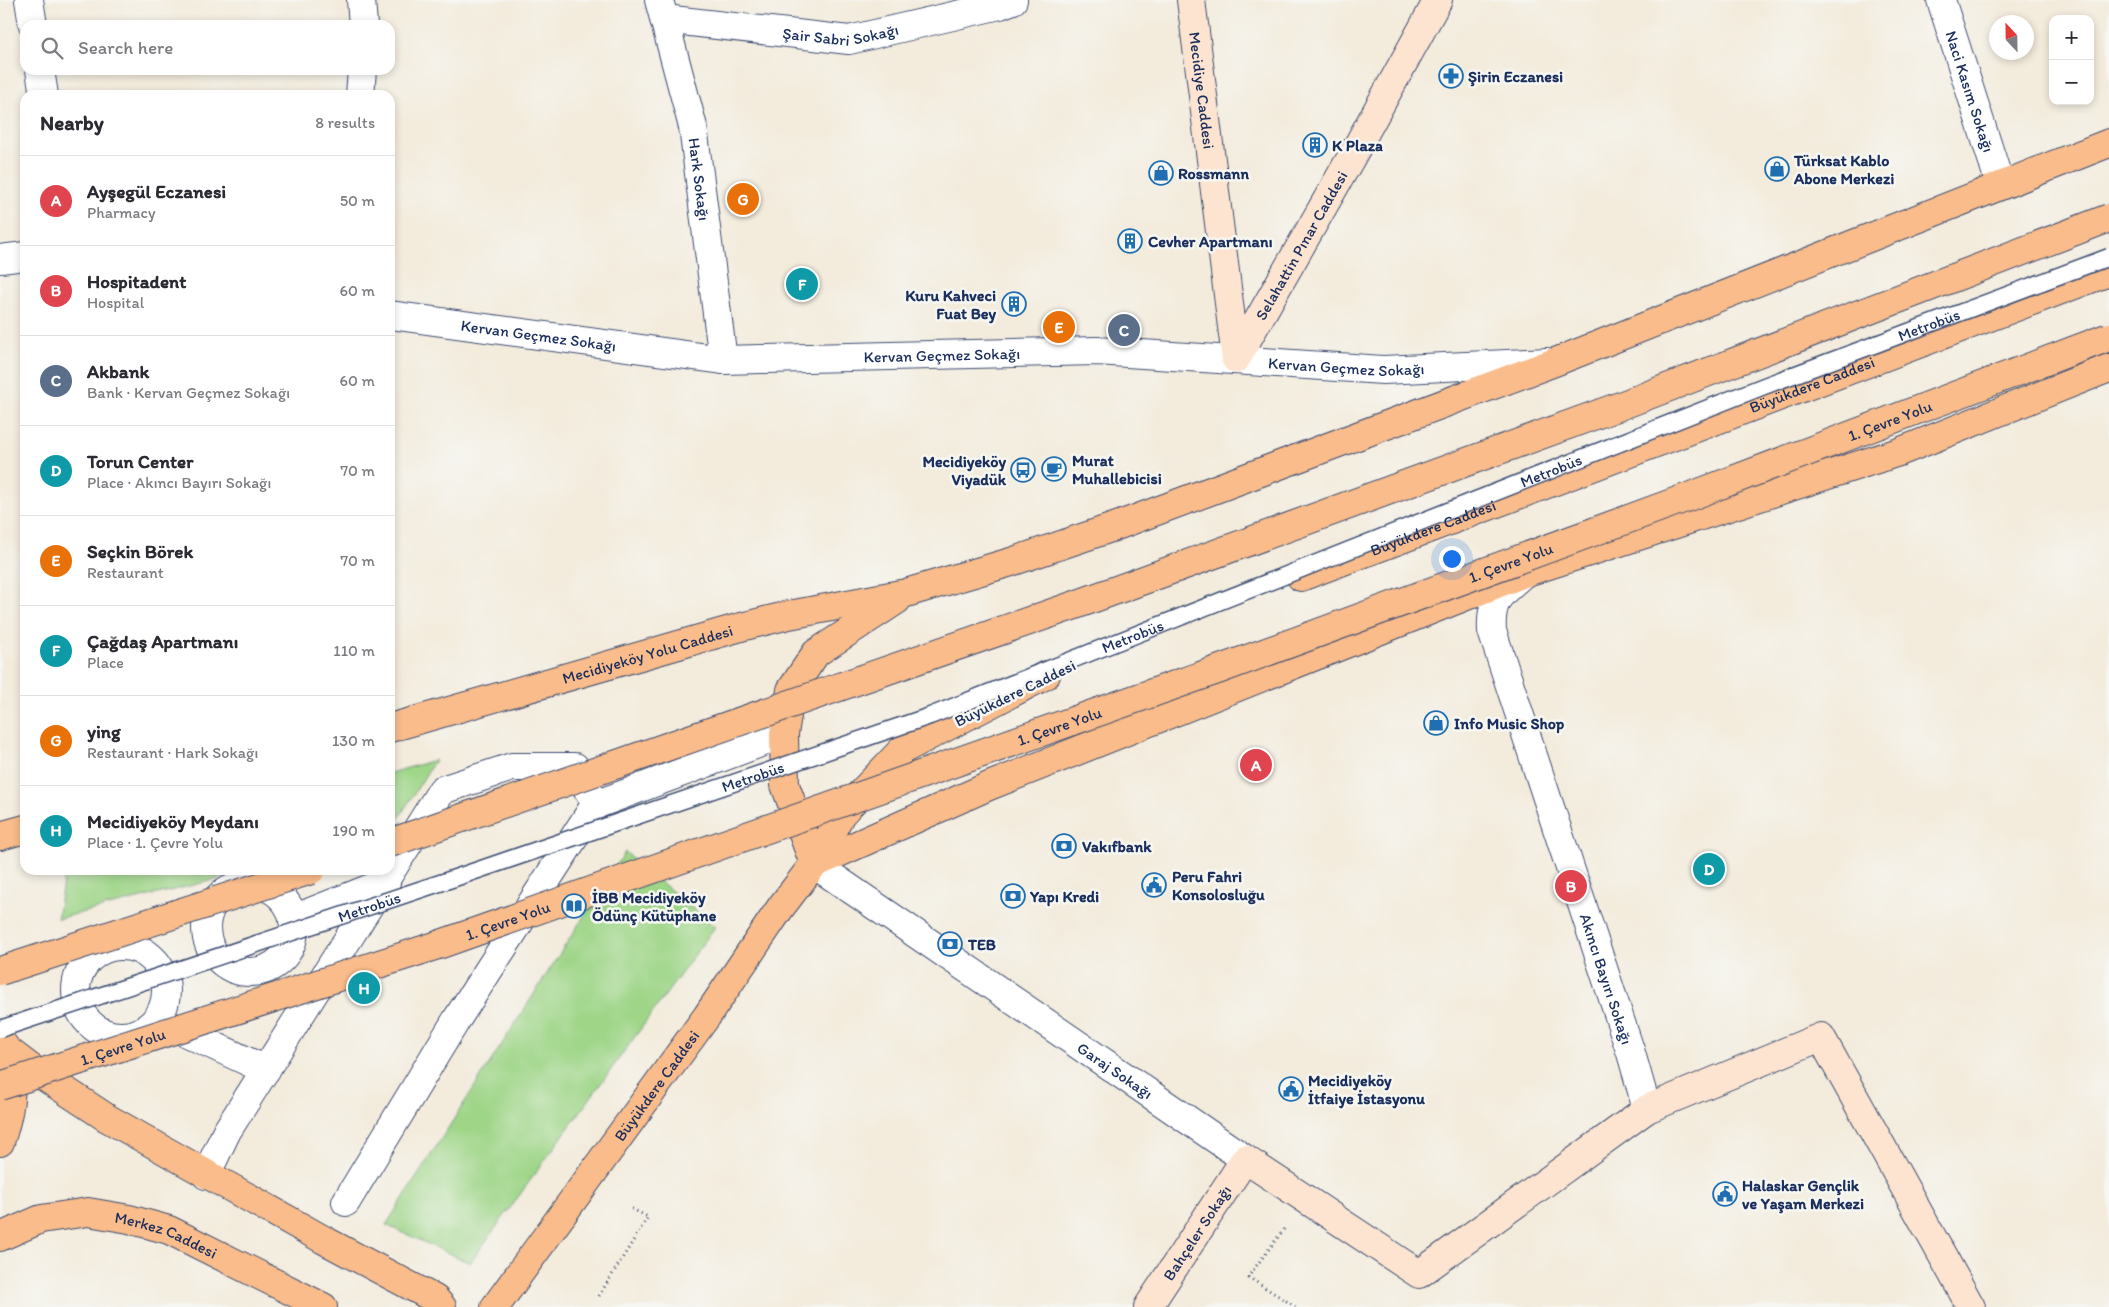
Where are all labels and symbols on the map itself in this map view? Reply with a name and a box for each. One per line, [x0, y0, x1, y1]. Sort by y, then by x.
north arrow [1989, 15, 2034, 60]
street label: Şair Sabri Sokağı [782, 19, 900, 50]
street label: Naci Kasım Sokağı [1942, 28, 1999, 155]
street label: Mecidiye Caddesi [1186, 31, 1219, 150]
pharmacy icon: Şirin Eczanesi [1438, 63, 1464, 89]
place label: Şirin Eczanesi [1468, 67, 1563, 87]
building icon: K Plaza [1302, 132, 1328, 158]
street label: Hark Sokağı [685, 136, 714, 222]
place label: K Plaza [1332, 136, 1383, 155]
place label: Türksat Kablo Abone Merkezi [1793, 151, 1894, 188]
shop icon: Türksat Kablo Abone Merkezi [1764, 156, 1790, 182]
shop icon: Rossmann [1148, 160, 1174, 186]
place label: Rossmann [1178, 164, 1249, 183]
street label: Selahattin Pınar Caddesi [1251, 167, 1351, 323]
pin: G [727, 180, 759, 218]
building icon: Cevher Apartmanı [1117, 228, 1143, 254]
place label: Cevher Apartmanı [1148, 232, 1273, 252]
pin: F [786, 265, 818, 303]
place label: Kuru Kahveci Fuat Bey [905, 286, 996, 324]
building icon: Kuru Kahveci Fuat Bey [1001, 291, 1027, 317]
street label: Metrobüs [1895, 304, 1962, 345]
pin: E [1043, 308, 1075, 346]
pin: C [1108, 311, 1140, 349]
street label: Kervan Geçmez Sokağı [460, 315, 617, 355]
street label: Kervan Geçmez Sokağı [863, 343, 1020, 366]
street label: Büyükdere Caddesi [1747, 352, 1877, 416]
street label: Kervan Geçmez Sokağı [1268, 353, 1425, 380]
street label: 1. Çevre Yolu [1845, 396, 1935, 445]
street label: Metrobüs [1517, 450, 1585, 491]
place label: Murat Muhallebicisi [1072, 451, 1162, 488]
place label: Mecidiyeköy Viyadük [922, 452, 1007, 490]
cafe icon: Murat Muhallebicisi [1041, 456, 1067, 482]
bus stop icon: Mecidiyeköy Viyadük [1010, 457, 1036, 483]
street label: Büyükdere Caddesi [1368, 495, 1498, 559]
street label: 1. Çevre Yolu [1466, 538, 1555, 586]
your location [1439, 546, 1465, 572]
street label: Metrobüs [1099, 615, 1166, 657]
street label: Mecidiyeköy Yolu Caddesi [560, 620, 735, 687]
street label: Büyükdere Caddesi [951, 655, 1079, 731]
street label: 1. Çevre Yolu [1015, 702, 1104, 749]
shop icon: Info Music Shop [1423, 710, 1449, 736]
place label: Info Music Shop [1454, 714, 1565, 734]
pin: A [1240, 746, 1272, 784]
street label: Metrobüs [719, 757, 786, 796]
bank icon: Vakıfbank [1051, 833, 1077, 859]
place label: Vakıfbank [1082, 837, 1152, 856]
pin: D [1693, 850, 1725, 888]
place label: Peru Fahri Konsolosluğu [1172, 867, 1265, 905]
pin: B [1555, 867, 1587, 905]
public building icon: Peru Fahri Konsolosluğu [1141, 872, 1167, 898]
bank icon: Yapı Kredi [1000, 883, 1026, 909]
street label: Metrobüs [335, 887, 403, 926]
place label: Yapı Kredi [1029, 887, 1099, 907]
place label: İBB Mecidiyeköy Ödünç Kütüphane [592, 888, 717, 926]
library icon: İBB Mecidiyeköy Ödünç Kütüphane [561, 893, 587, 919]
street label: 1. Çevre Yolu [463, 897, 553, 944]
street label: Akıncı Bayırı Sokağı [1576, 911, 1637, 1047]
bank icon: TEB [937, 931, 963, 957]
place label: TEB [967, 935, 996, 954]
pin: H [348, 969, 380, 1007]
street label: 1. Çevre Yolu [78, 1024, 168, 1069]
street label: Büyükdere Caddesi [610, 1026, 703, 1145]
street label: Garaj Sokağı [1074, 1038, 1157, 1103]
place label: Mecidiyeköy İtfaiye İstasyonu [1308, 1071, 1425, 1109]
public building icon: Mecidiyeköy İtfaiye İstasyonu [1278, 1076, 1304, 1102]
place label: Halaskar Gençlik ve Yaşam Merkezi [1742, 1176, 1864, 1214]
street label: Bahçeler Sokağı [1159, 1181, 1235, 1284]
public building icon: Halaskar Gençlik ve Yaşam Merkezi [1712, 1181, 1738, 1207]
street label: Merkez Caddesi [114, 1207, 220, 1262]

